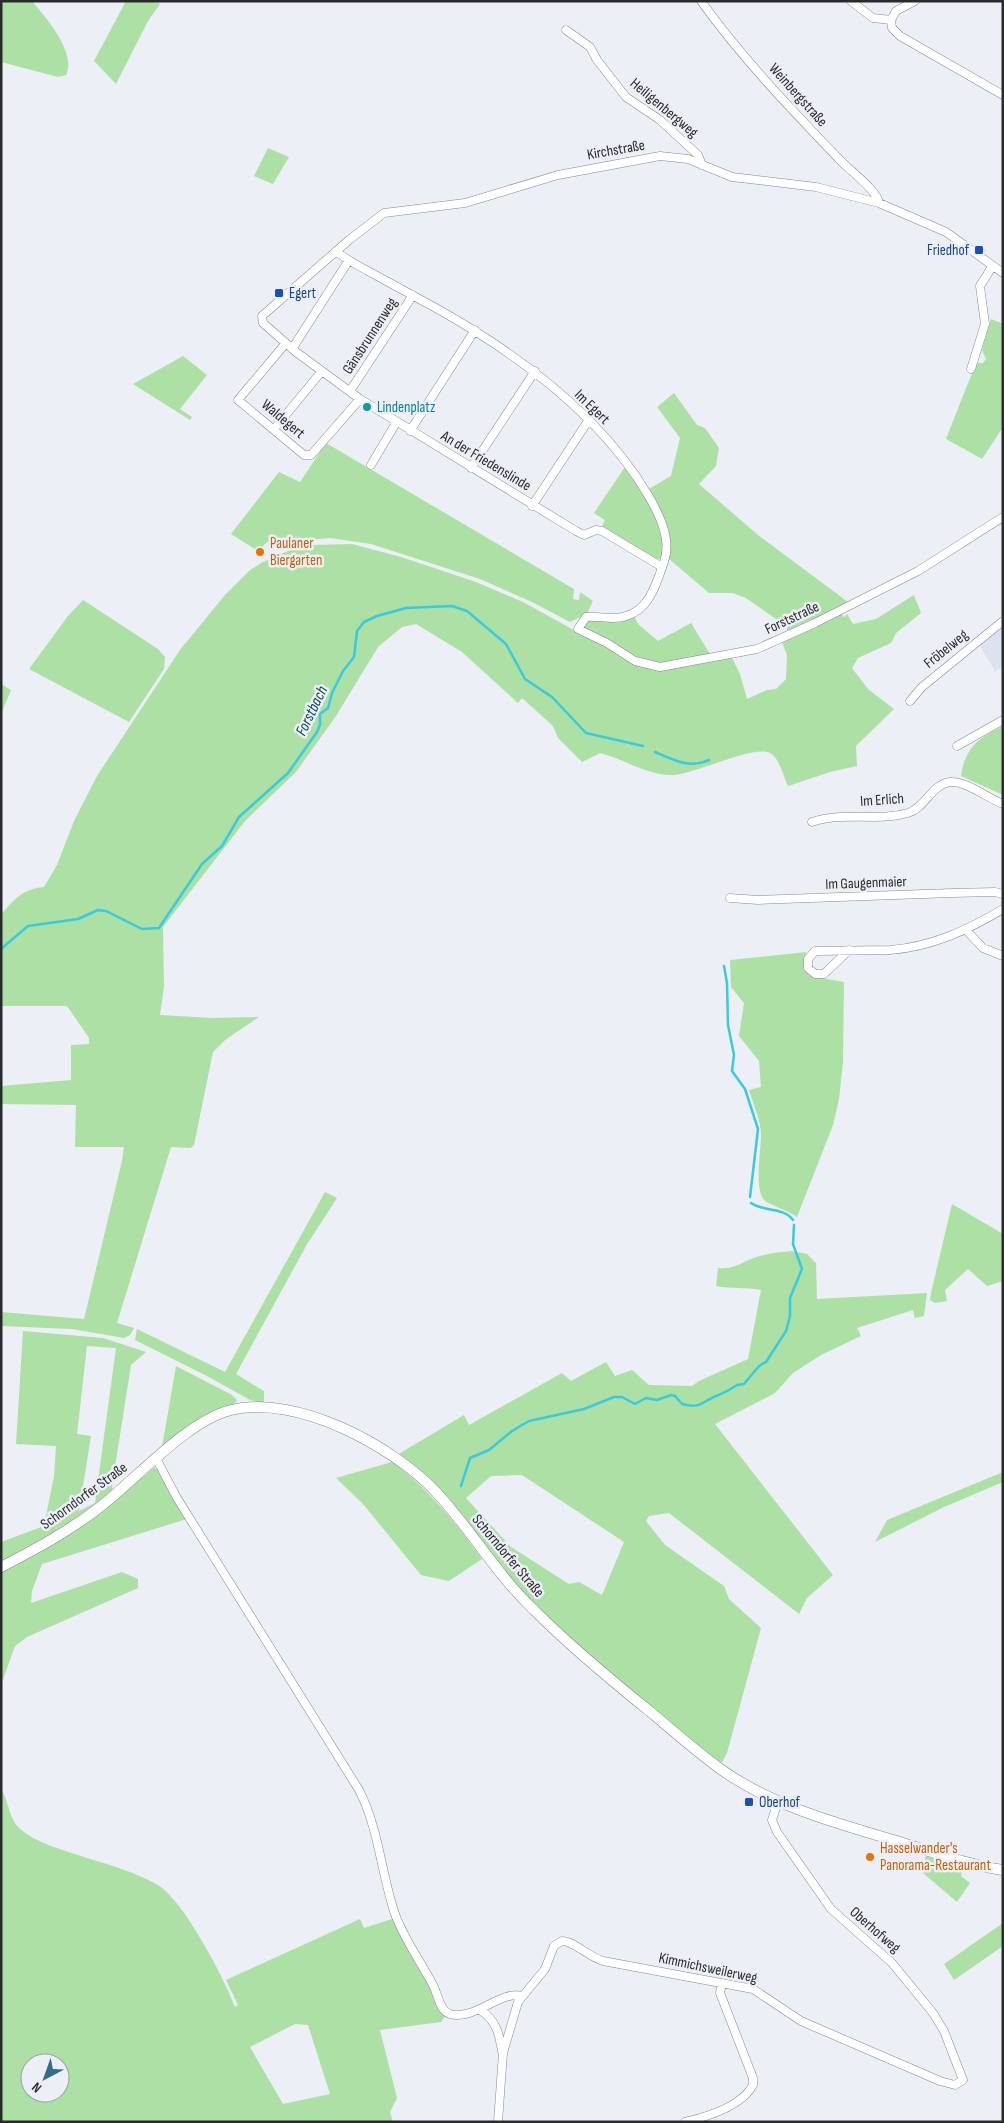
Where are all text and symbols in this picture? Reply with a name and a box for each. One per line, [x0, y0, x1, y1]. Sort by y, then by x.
street label: Weinbergstraße [764, 59, 832, 131]
street label: Heiligenbergweg [626, 74, 702, 142]
street label: Kirchstraße [586, 136, 646, 164]
place label: Friedhof [927, 241, 970, 260]
marker: Friedhof [973, 244, 985, 256]
place label: Egert [289, 284, 317, 303]
marker: Egert [273, 287, 285, 299]
street label: Gänsbrunnenweg [338, 294, 402, 378]
street label: Im Egert [570, 385, 614, 429]
street label: Waldegert [257, 395, 309, 443]
place label: Lindenplatz [377, 398, 436, 417]
marker: Lindenplatz [361, 401, 373, 413]
street label: An der Friedenslinde [437, 426, 535, 495]
place label: Paulaner Biergarten [270, 534, 322, 570]
marker: Paulaner Biergarten [254, 546, 266, 558]
street label: Forststraße [762, 597, 822, 639]
street label: Fröbelweg [920, 625, 972, 673]
water label: Forstbach [292, 683, 332, 739]
street label: Im Erlich [859, 789, 905, 811]
street label: Im Gaugenmaier [825, 872, 908, 894]
street label: Schorndorfer Straße [37, 1458, 131, 1534]
street label: Schorndorfer Straße [468, 1511, 548, 1601]
place label: Oberhof [759, 1793, 801, 1812]
marker: Oberhof [743, 1796, 755, 1808]
place label: Hasselwander's Panorama-Restaurant [880, 1839, 991, 1875]
marker: Hasselwander's Panorama-Restaurant [864, 1851, 876, 1863]
street label: Oberhofweg [846, 1903, 904, 1957]
street label: Kimmichsweilerweg [657, 1948, 759, 1988]
north arrow [20, 2053, 70, 2103]
text: N [28, 2079, 45, 2096]

